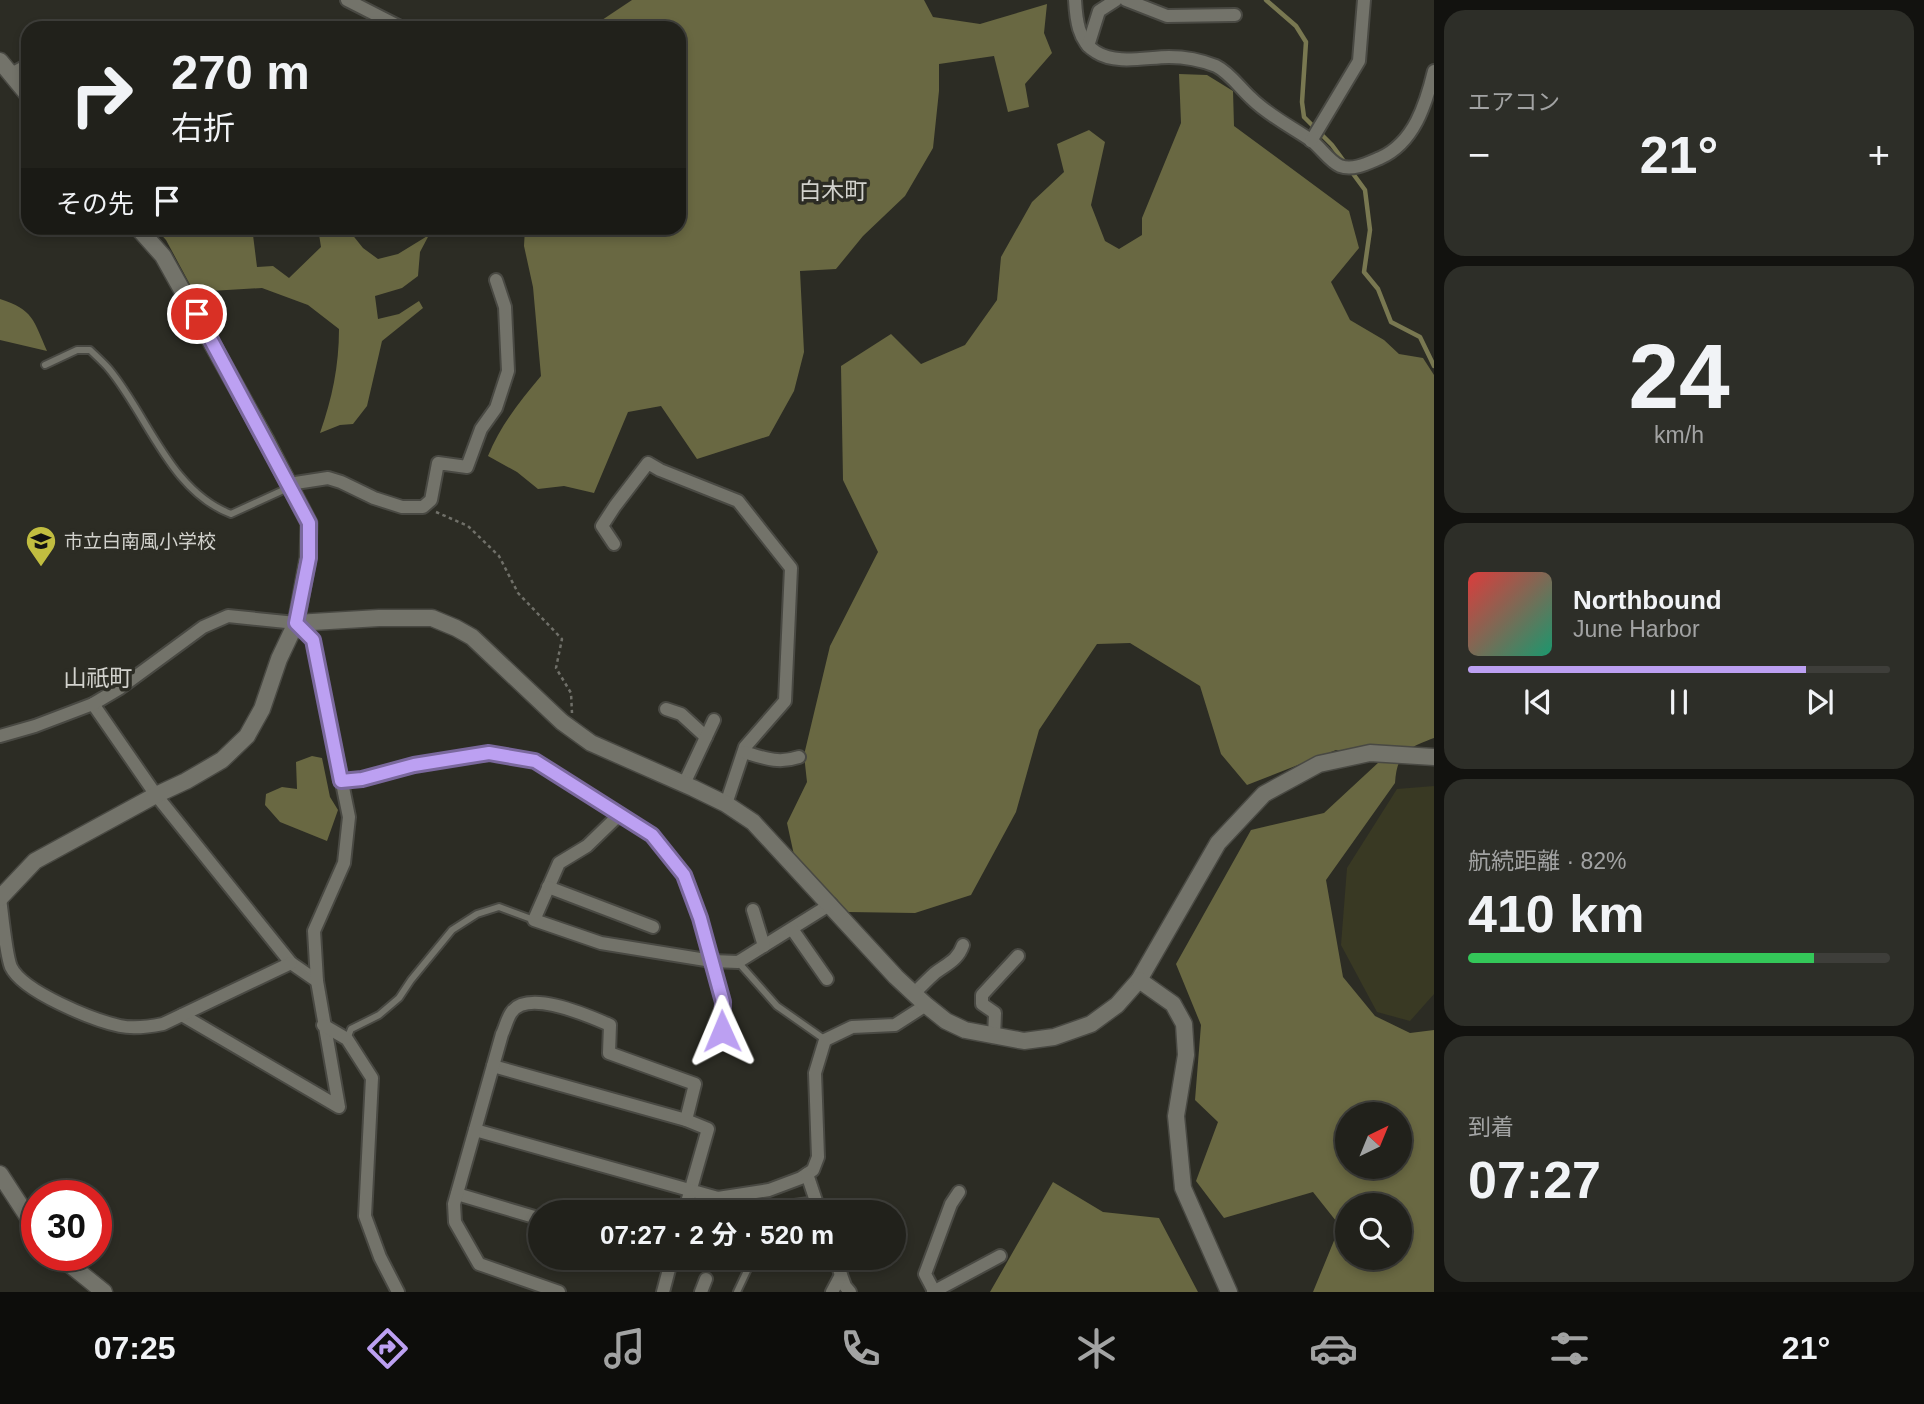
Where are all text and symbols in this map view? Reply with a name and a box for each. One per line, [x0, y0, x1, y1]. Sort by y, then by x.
text: 270 m [171, 45, 310, 99]
icon: right [56, 49, 147, 140]
text: エアコン [1468, 89, 1560, 115]
text: 右折 [171, 110, 235, 146]
text: 21° [1640, 126, 1718, 184]
text: − [1468, 134, 1490, 176]
text: + [1868, 134, 1890, 176]
district label: 白木町 [799, 178, 868, 204]
icon: arrive [148, 182, 186, 220]
text: その先 [56, 189, 134, 219]
pin [167, 284, 227, 344]
icon: arrive [178, 295, 216, 333]
text: 24 [1628, 326, 1730, 427]
text: km/h [1654, 422, 1704, 448]
school or university icon: 市立白南風小学校 [24, 524, 58, 568]
place label: 市立白南風小学校 [64, 531, 216, 552]
text: Northbound [1573, 585, 1722, 615]
text: June Harbor [1573, 616, 1700, 642]
district label: 山祇町 [64, 665, 133, 691]
icon: previous [1519, 683, 1557, 721]
icon: pause [1660, 683, 1698, 721]
icon: next [1801, 683, 1839, 721]
text: 航続距離 · 82% [1468, 848, 1626, 874]
text: 410 km [1468, 885, 1644, 943]
position arrow [685, 994, 759, 1068]
north arrow [1335, 1102, 1412, 1180]
map controls [1335, 1102, 1412, 1270]
text: 到着 [1468, 1114, 1514, 1140]
text: 07:27 [1468, 1151, 1601, 1209]
speed limit sign: 30 [21, 1180, 112, 1271]
button: search [1335, 1193, 1412, 1270]
text: 07:27 · 2 分 · 520 m [600, 1220, 834, 1250]
icon: directions [363, 1324, 412, 1373]
icon: music [600, 1324, 649, 1373]
icon: phone [836, 1324, 885, 1373]
icon: climate [1072, 1324, 1121, 1373]
icon: car [1309, 1324, 1358, 1373]
icon: filters [1545, 1324, 1594, 1373]
text: 07:25 [94, 1330, 176, 1366]
text: 21° [1782, 1330, 1830, 1366]

